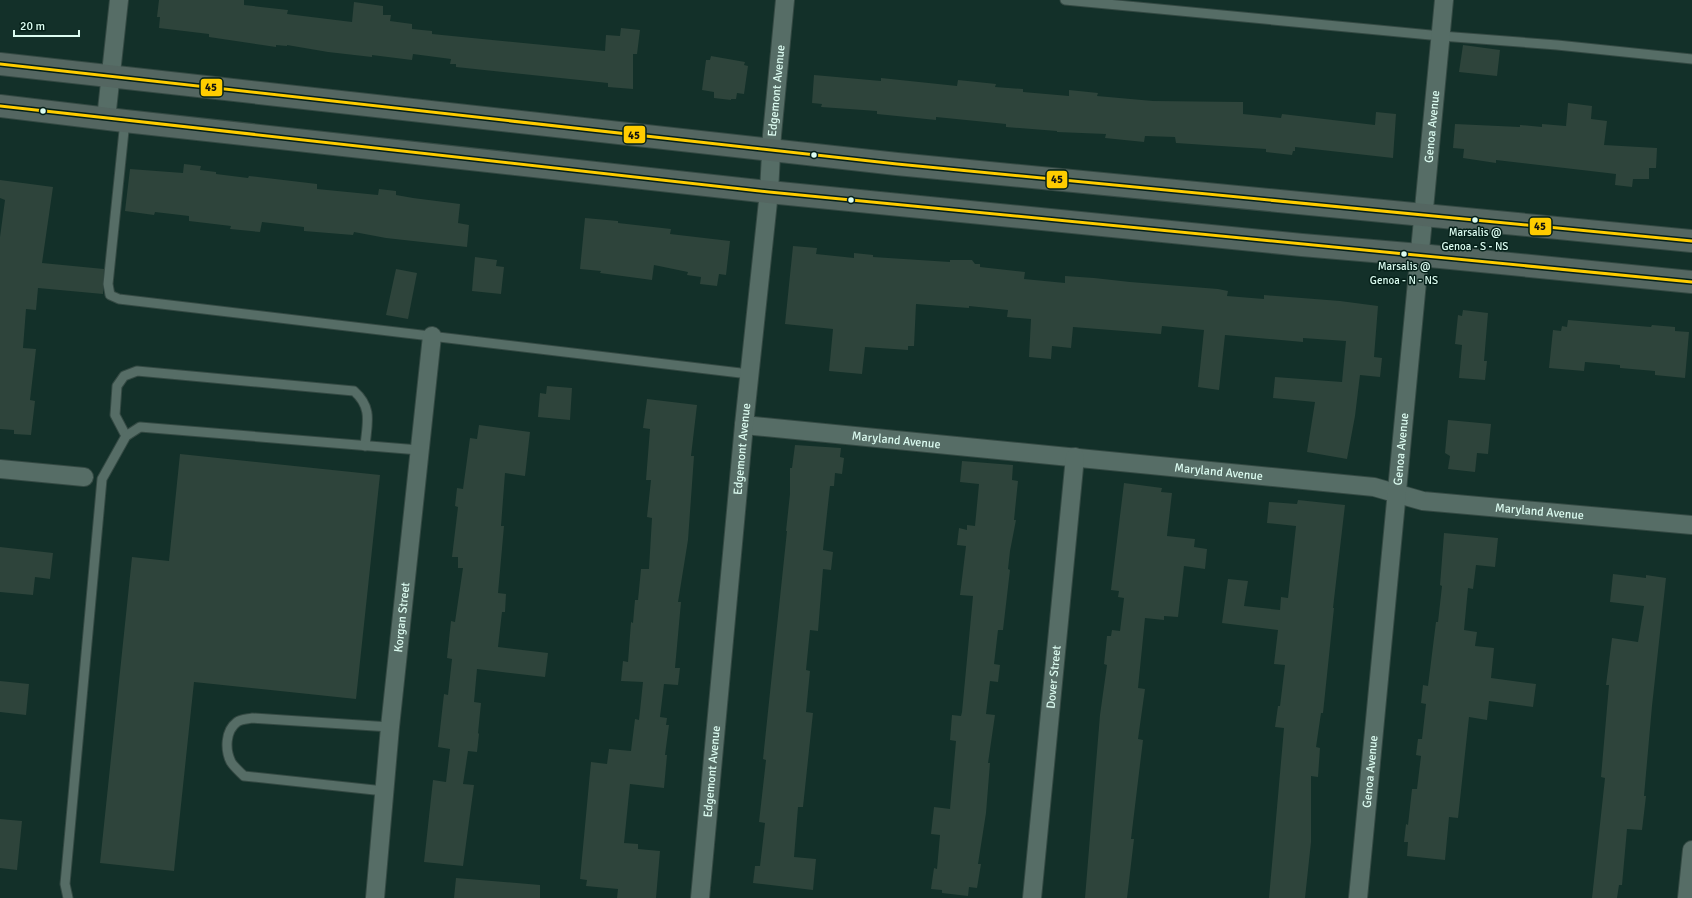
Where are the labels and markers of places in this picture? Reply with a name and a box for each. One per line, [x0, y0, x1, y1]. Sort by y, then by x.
unlabelled marker [38, 106, 48, 116]
unlabelled marker [809, 150, 819, 160]
unlabelled marker [846, 195, 856, 205]
marker: Marsalis @ Genoa - S - NS [1470, 215, 1480, 225]
place label: Marsalis @ Genoa - S - NS [1442, 226, 1508, 253]
marker: Marsalis @ Genoa - N - NS [1399, 249, 1409, 259]
place label: Marsalis @ Genoa - N - NS [1370, 260, 1438, 287]

